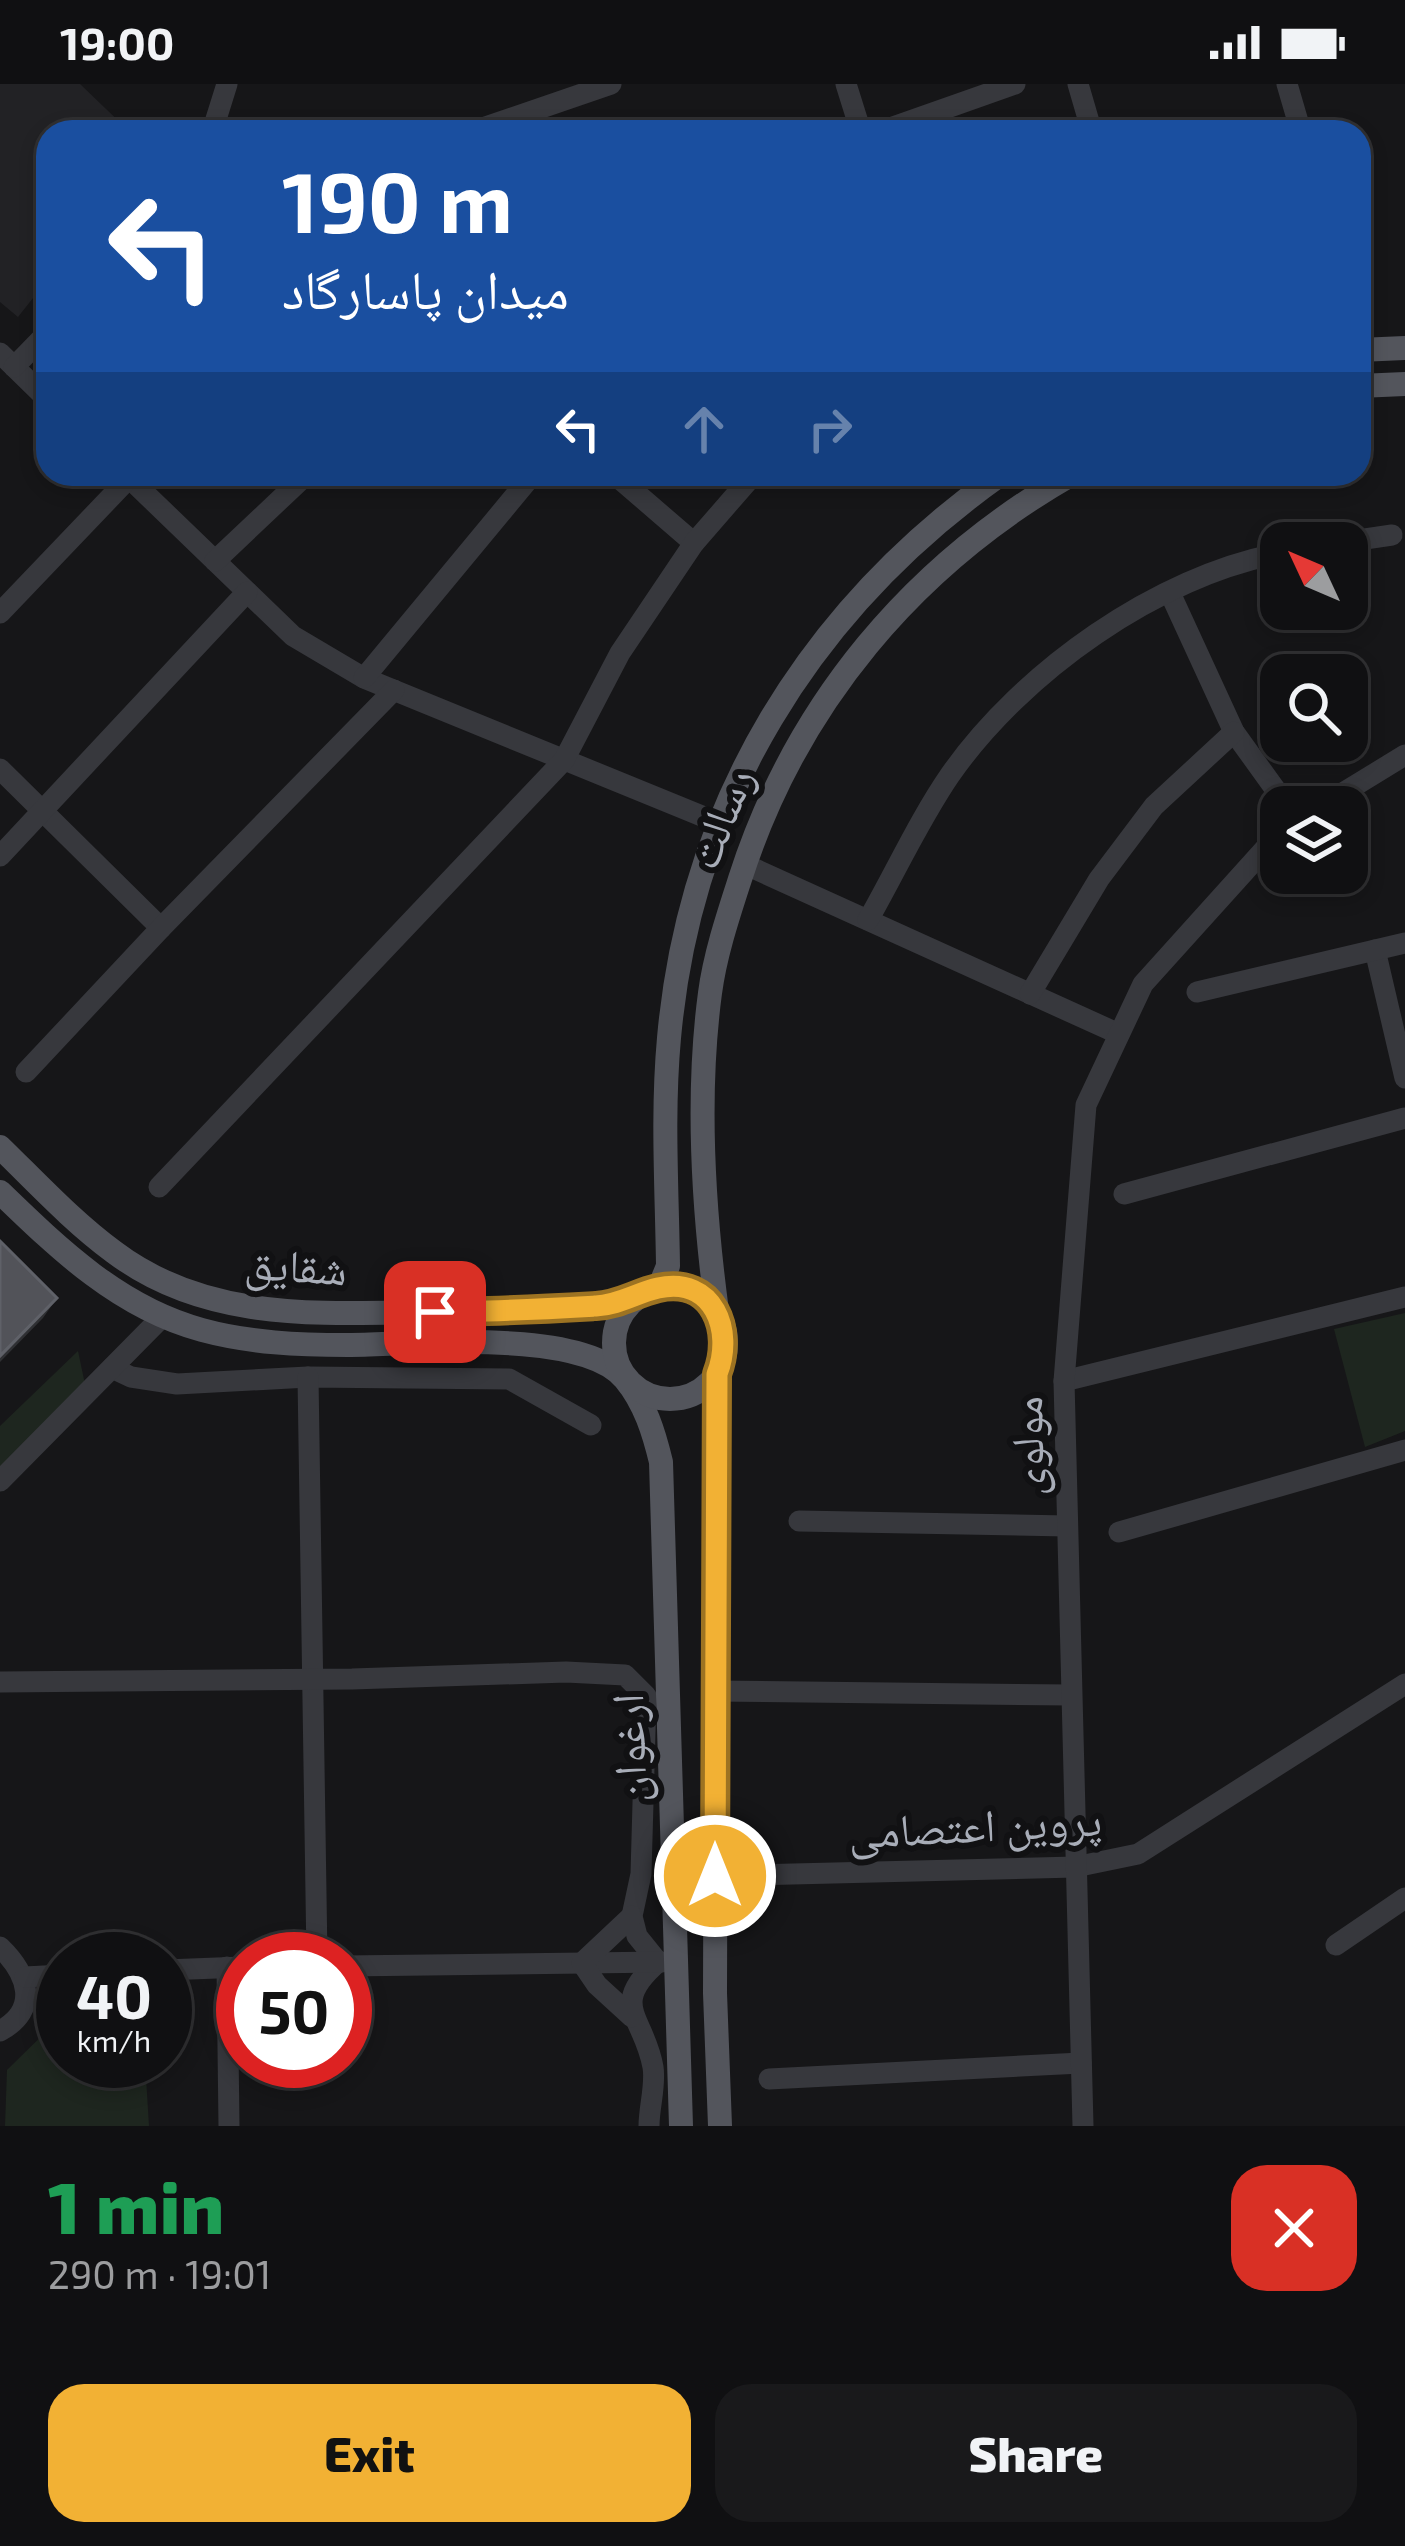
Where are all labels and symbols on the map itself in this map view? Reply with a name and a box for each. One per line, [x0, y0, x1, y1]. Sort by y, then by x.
north arrow [1260, 522, 1368, 630]
street label: رسالت [674, 759, 763, 876]
street label: شقایق [243, 1233, 349, 1298]
pin [384, 1261, 486, 1363]
street label: مولوی [997, 1396, 1056, 1496]
street label: ارغوان [598, 1693, 659, 1803]
street label: پروین اعتصامی [847, 1790, 1103, 1861]
position arrow [652, 1813, 778, 1939]
speed limit sign: 50 [216, 1932, 372, 2088]

